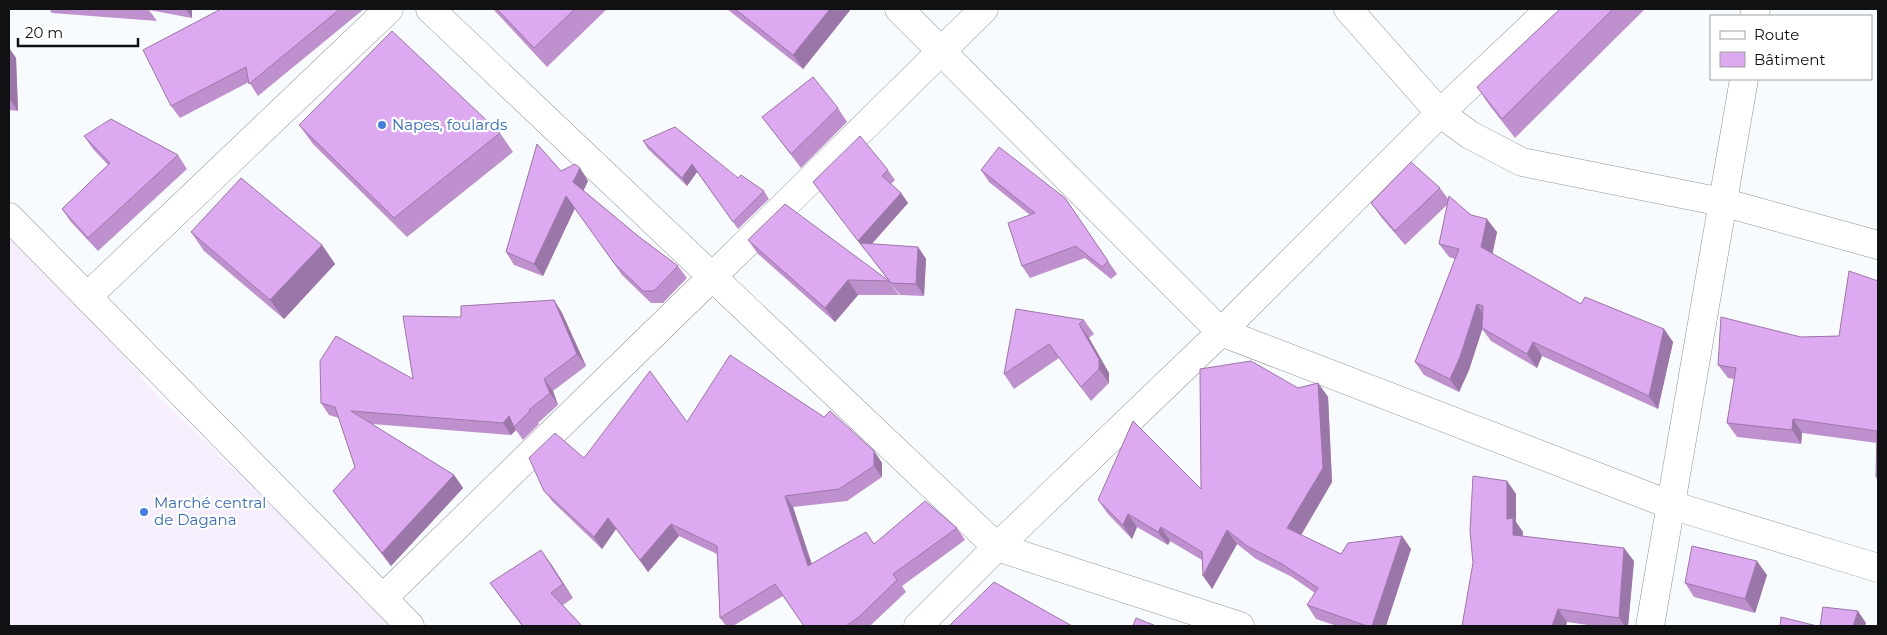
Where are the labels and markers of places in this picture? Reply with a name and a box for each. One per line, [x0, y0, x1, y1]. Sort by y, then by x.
place label: Napes, foulards [392, 115, 507, 134]
marker: Napes, foulards [376, 119, 388, 131]
place label: Marché central de Dagana [154, 493, 266, 529]
marker: Marché central de Dagana [138, 506, 150, 518]

